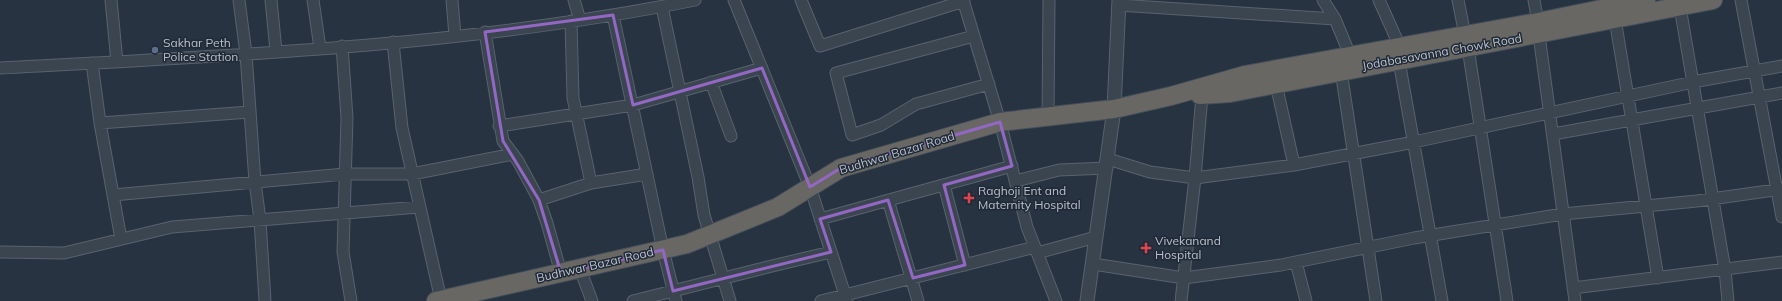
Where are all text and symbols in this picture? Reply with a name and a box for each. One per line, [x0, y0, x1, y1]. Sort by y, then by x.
street label: Jodabasavanna Chowk Road [1361, 30, 1523, 73]
place label: Sakhar Peth Police Station [163, 35, 238, 64]
marker: Sakhar Peth Police Station [150, 45, 160, 55]
street label: Budhwar Bazar Road [837, 128, 956, 177]
place label: Raghoji Ent and Maternity Hospital [978, 183, 1081, 212]
marker: Raghoji Ent and Maternity Hospital [963, 192, 975, 204]
place label: Vivekanand Hospital [1155, 233, 1221, 262]
marker: Vivekanand Hospital [1140, 242, 1152, 254]
street label: Budhwar Bazar Road [535, 244, 655, 285]

